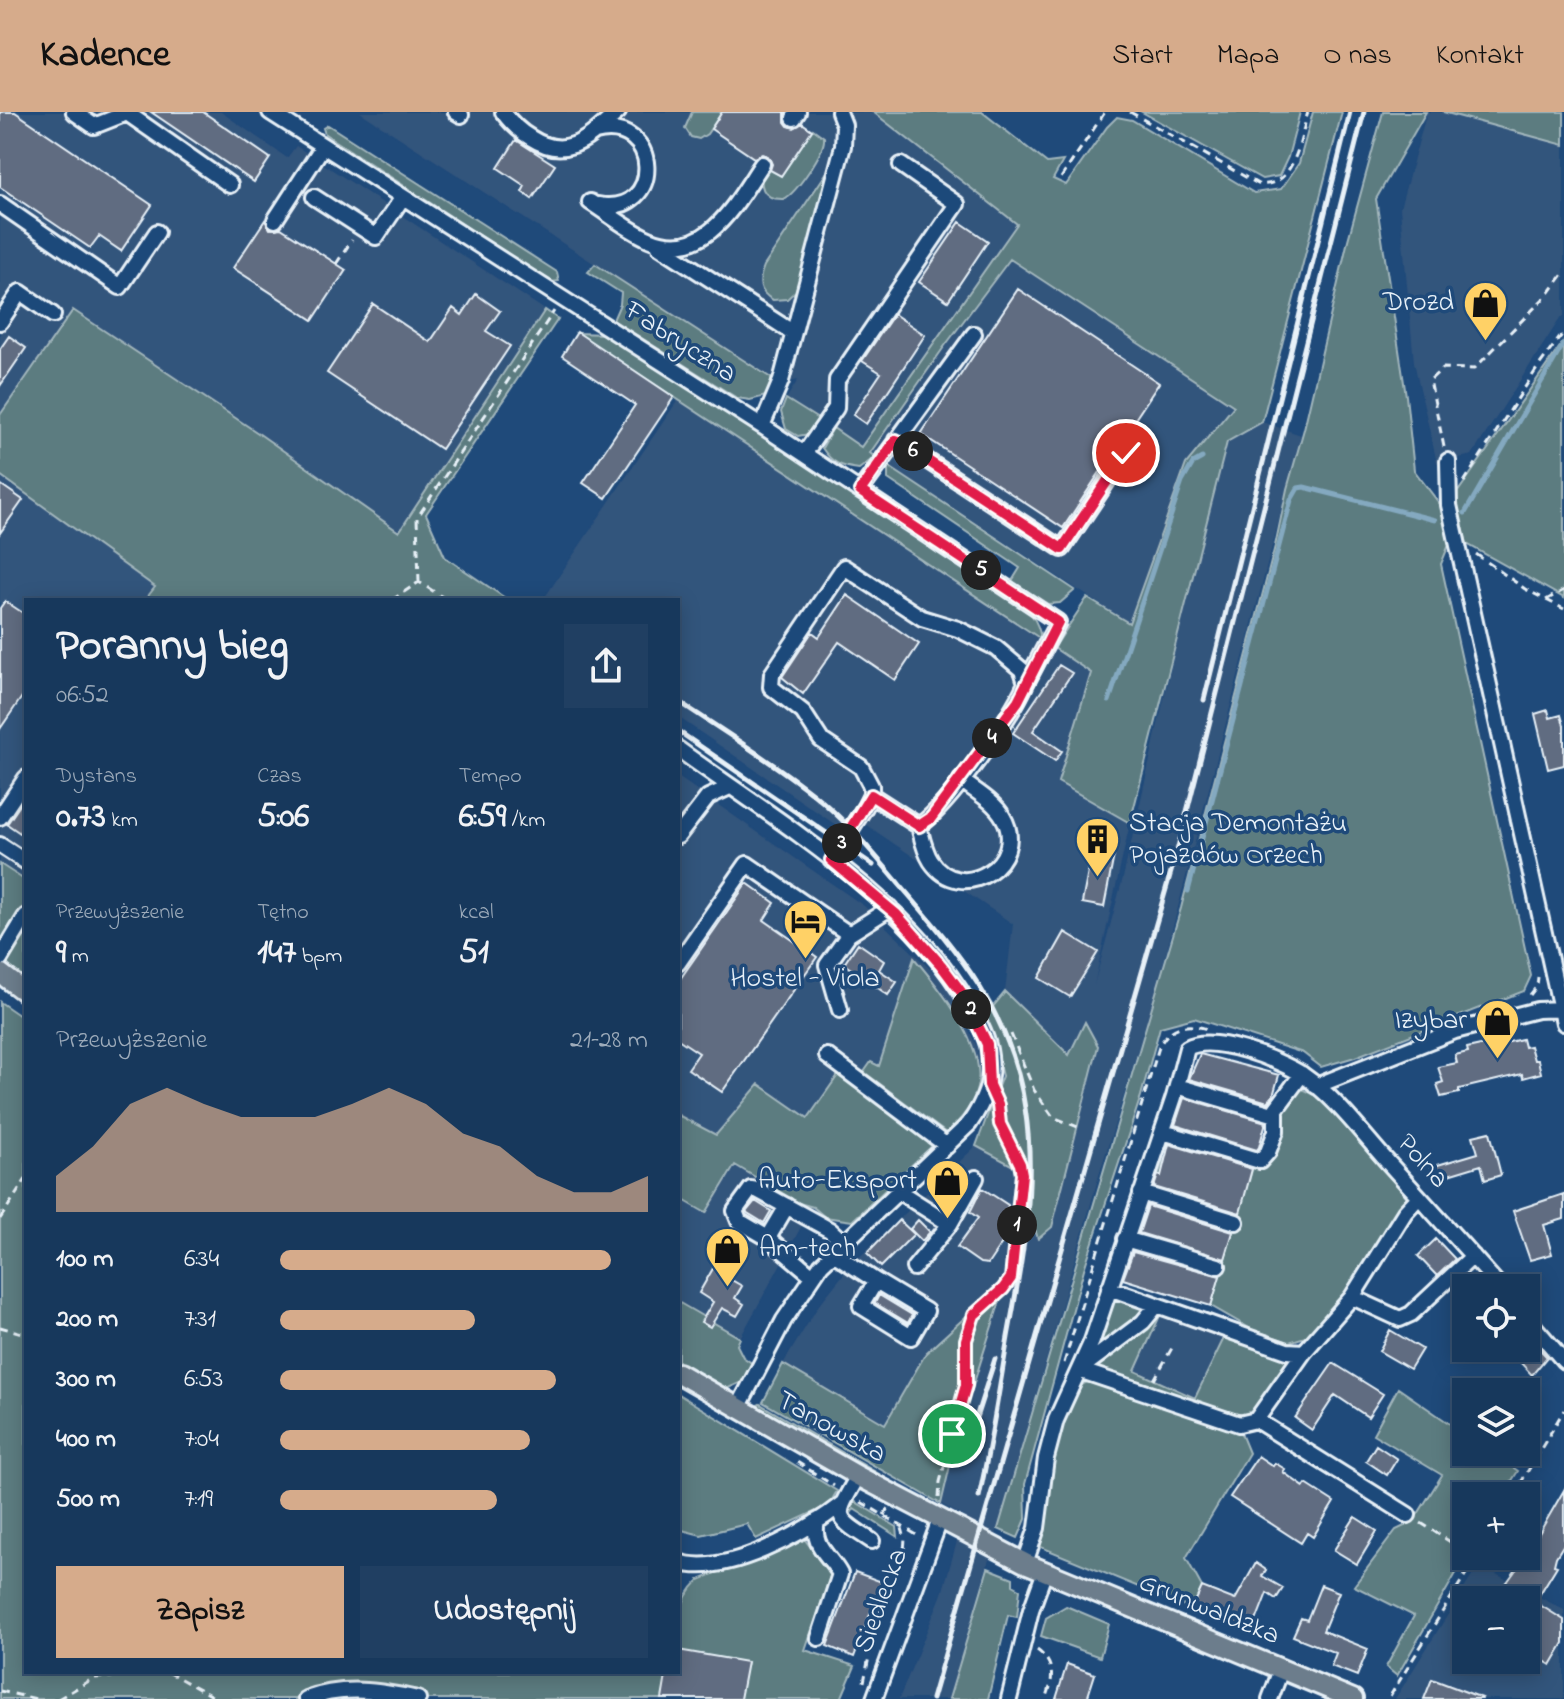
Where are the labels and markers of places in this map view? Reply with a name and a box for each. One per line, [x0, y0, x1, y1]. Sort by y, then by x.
shop icon: Drozd [1461, 279, 1509, 342]
place label: Drozd [1382, 283, 1454, 324]
pin [1092, 419, 1160, 487]
pin: 6 [893, 431, 933, 471]
pin: 5 [961, 550, 1001, 590]
pin: 4 [972, 718, 1012, 758]
place label: Stacja Demontażu Pojazdów Orzech [1129, 804, 1347, 877]
building icon: Stacja Demontażu Pojazdów Orzech [1074, 816, 1122, 879]
pin: 3 [822, 823, 862, 863]
hotel icon: Hostel - Viola [781, 898, 829, 961]
place label: Hostel - Viola [730, 959, 880, 1000]
pin: 2 [951, 989, 991, 1029]
shop icon: Izybar [1474, 997, 1522, 1060]
place label: Izybar [1395, 1001, 1467, 1042]
shop icon: Auto-Eksport [924, 1157, 972, 1220]
place label: Auto-Eksport [758, 1161, 917, 1202]
pin: 1 [997, 1205, 1037, 1245]
shop icon: Am-tech [704, 1225, 752, 1288]
place label: Am-tech [759, 1229, 856, 1270]
pin [918, 1400, 986, 1468]

